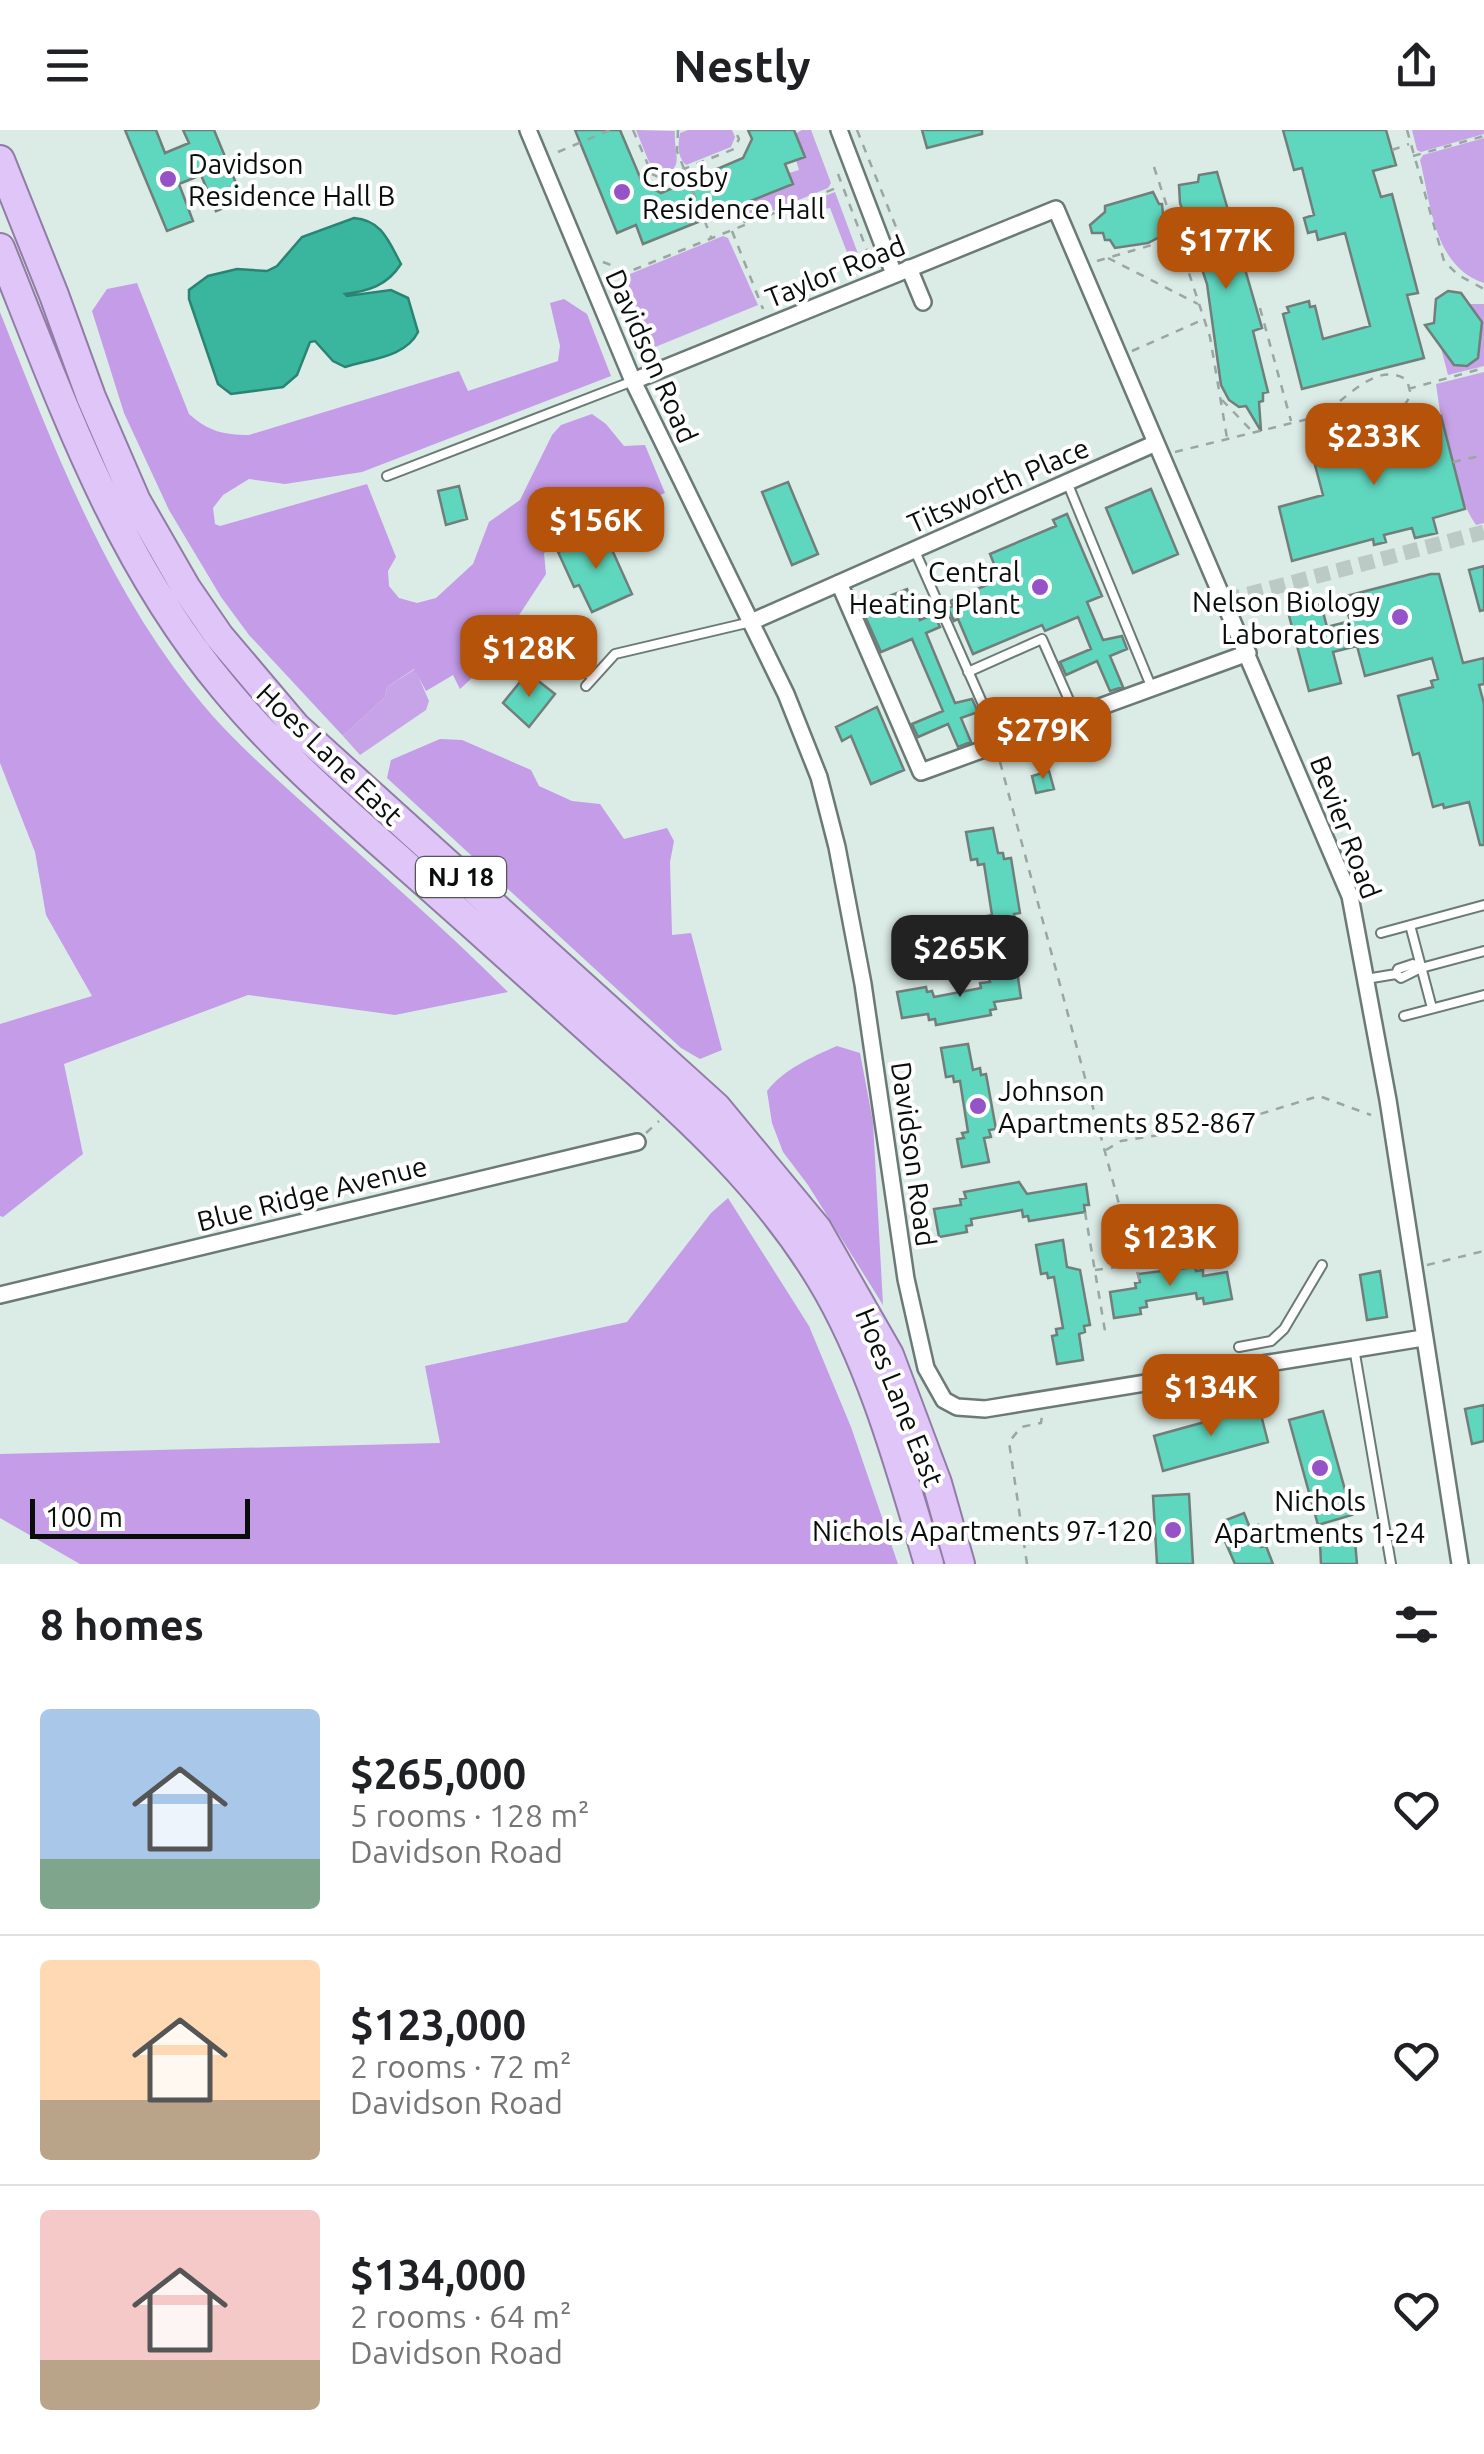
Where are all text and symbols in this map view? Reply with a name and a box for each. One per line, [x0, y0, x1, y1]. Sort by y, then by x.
icon: menu [40, 38, 95, 93]
icon: share [1389, 38, 1444, 93]
text: Nestly [673, 40, 811, 91]
place label: Davidson Residence Hall B [188, 148, 395, 211]
place label: Crosby Residence Hall [642, 161, 825, 224]
marker: Davidson Residence Hall B [157, 168, 179, 190]
marker: Crosby Residence Hall [611, 181, 633, 203]
pin: $177K [1156, 207, 1296, 292]
text: $177K [1179, 221, 1273, 257]
street label: Taylor Road [761, 229, 909, 313]
street label: Davidson Road [600, 265, 704, 447]
pin: $233K [1304, 403, 1444, 488]
text: $233K [1327, 417, 1421, 453]
street label: Titsworth Place [903, 431, 1093, 539]
pin: $156K [526, 487, 666, 572]
text: $156K [549, 501, 643, 537]
place label: Central Heating Plant [849, 556, 1020, 619]
marker: Central Heating Plant [1029, 576, 1051, 598]
place label: Nelson Biology Laboratories [1192, 586, 1380, 649]
marker: Nelson Biology Laboratories [1389, 606, 1411, 628]
pin: $128K [459, 615, 599, 700]
text: $128K [482, 629, 576, 665]
street label: Hoes Lane East [251, 677, 409, 831]
pin: $279K [973, 697, 1113, 782]
text: $279K [996, 711, 1090, 747]
street label: Bevier Road [1305, 751, 1387, 903]
road number: NJ 18 [416, 857, 506, 897]
pin: $265K [890, 915, 1030, 1000]
text: $265K [913, 929, 1007, 965]
street label: Davidson Road [886, 1060, 942, 1248]
place label: Johnson Apartments 852-867 [998, 1075, 1257, 1138]
marker: Johnson Apartments 852-867 [967, 1095, 989, 1117]
street label: Blue Ridge Avenue [194, 1149, 430, 1237]
pin: $123K [1100, 1204, 1240, 1289]
text: $123K [1123, 1218, 1217, 1254]
street label: Hoes Lane East [850, 1303, 950, 1491]
pin: $134K [1141, 1354, 1281, 1439]
text: $134K [1164, 1368, 1258, 1404]
marker: Nichols Apartments 1-24 [1309, 1457, 1331, 1479]
place label: Nichols Apartments 1-24 [1214, 1485, 1426, 1548]
scale bar [30, 1494, 250, 1538]
text: 100 m [45, 1501, 123, 1532]
place label: Nichols Apartments 97-120 [812, 1515, 1153, 1546]
marker: Nichols Apartments 97-120 [1162, 1519, 1184, 1541]
icon: filters [1389, 1597, 1444, 1652]
text: 8 homes [40, 1601, 204, 1648]
icon: home [120, 1749, 240, 1869]
text: $265,000 [350, 1750, 526, 1797]
icon: heart [1389, 1782, 1444, 1837]
text: 5 rooms · 128 m² [350, 1797, 590, 1833]
text: Davidson Road [350, 1833, 563, 1869]
icon: home [120, 2000, 240, 2120]
text: $123,000 [350, 2001, 526, 2048]
icon: heart [1389, 2033, 1444, 2088]
text: 2 rooms · 72 m² [350, 2048, 571, 2084]
text: Davidson Road [350, 2084, 563, 2120]
icon: home [120, 2250, 240, 2370]
text: $134,000 [350, 2251, 526, 2298]
icon: heart [1389, 2283, 1444, 2338]
text: 2 rooms · 64 m² [350, 2298, 571, 2334]
text: Davidson Road [350, 2334, 563, 2370]

